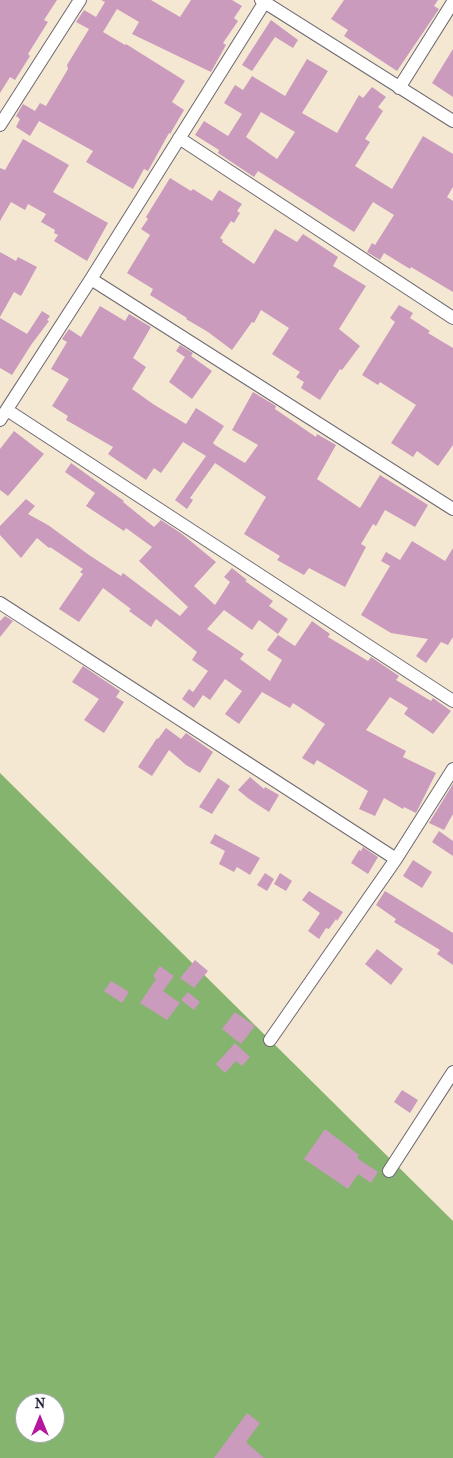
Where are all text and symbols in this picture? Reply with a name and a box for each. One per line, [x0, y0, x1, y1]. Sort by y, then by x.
north arrow [15, 1393, 65, 1443]
text: N [35, 1395, 45, 1412]

